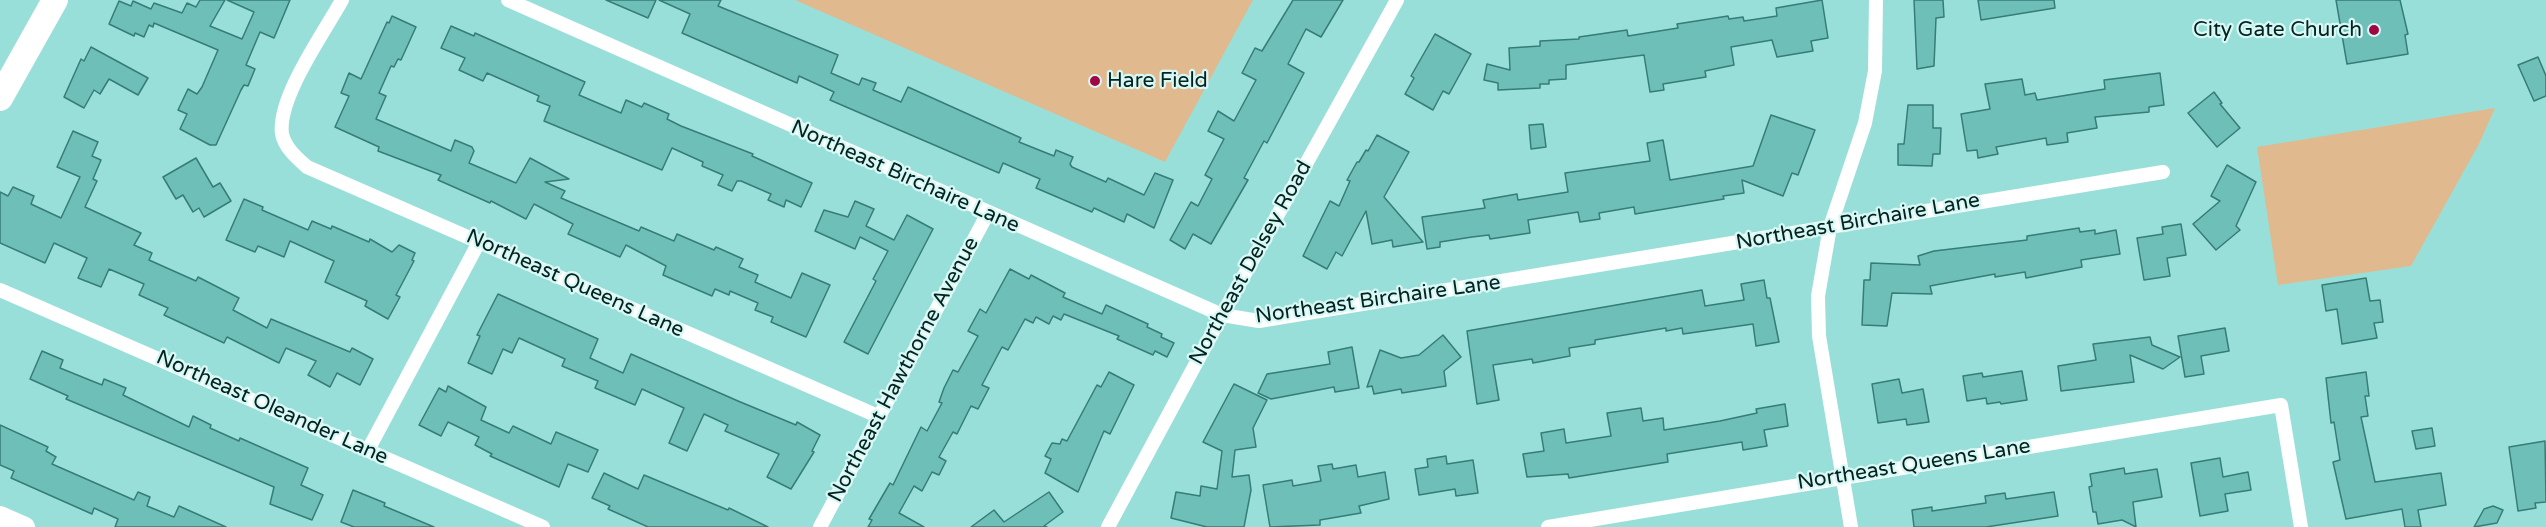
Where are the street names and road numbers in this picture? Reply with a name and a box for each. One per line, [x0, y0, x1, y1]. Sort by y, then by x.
street label: Northeast Birchaire Lane [787, 115, 1023, 239]
street label: Northeast Delsey Road [1184, 157, 1318, 369]
street label: Northeast Birchaire Lane [1734, 188, 1982, 256]
street label: Northeast Queens Lane [462, 225, 688, 343]
street label: Northeast Hawthorne Avenue [823, 233, 985, 507]
street label: Northeast Birchaire Lane [1254, 270, 1502, 330]
street label: Northeast Oleander Lane [152, 345, 392, 471]
street label: Northeast Queens Lane [1796, 434, 2032, 496]

